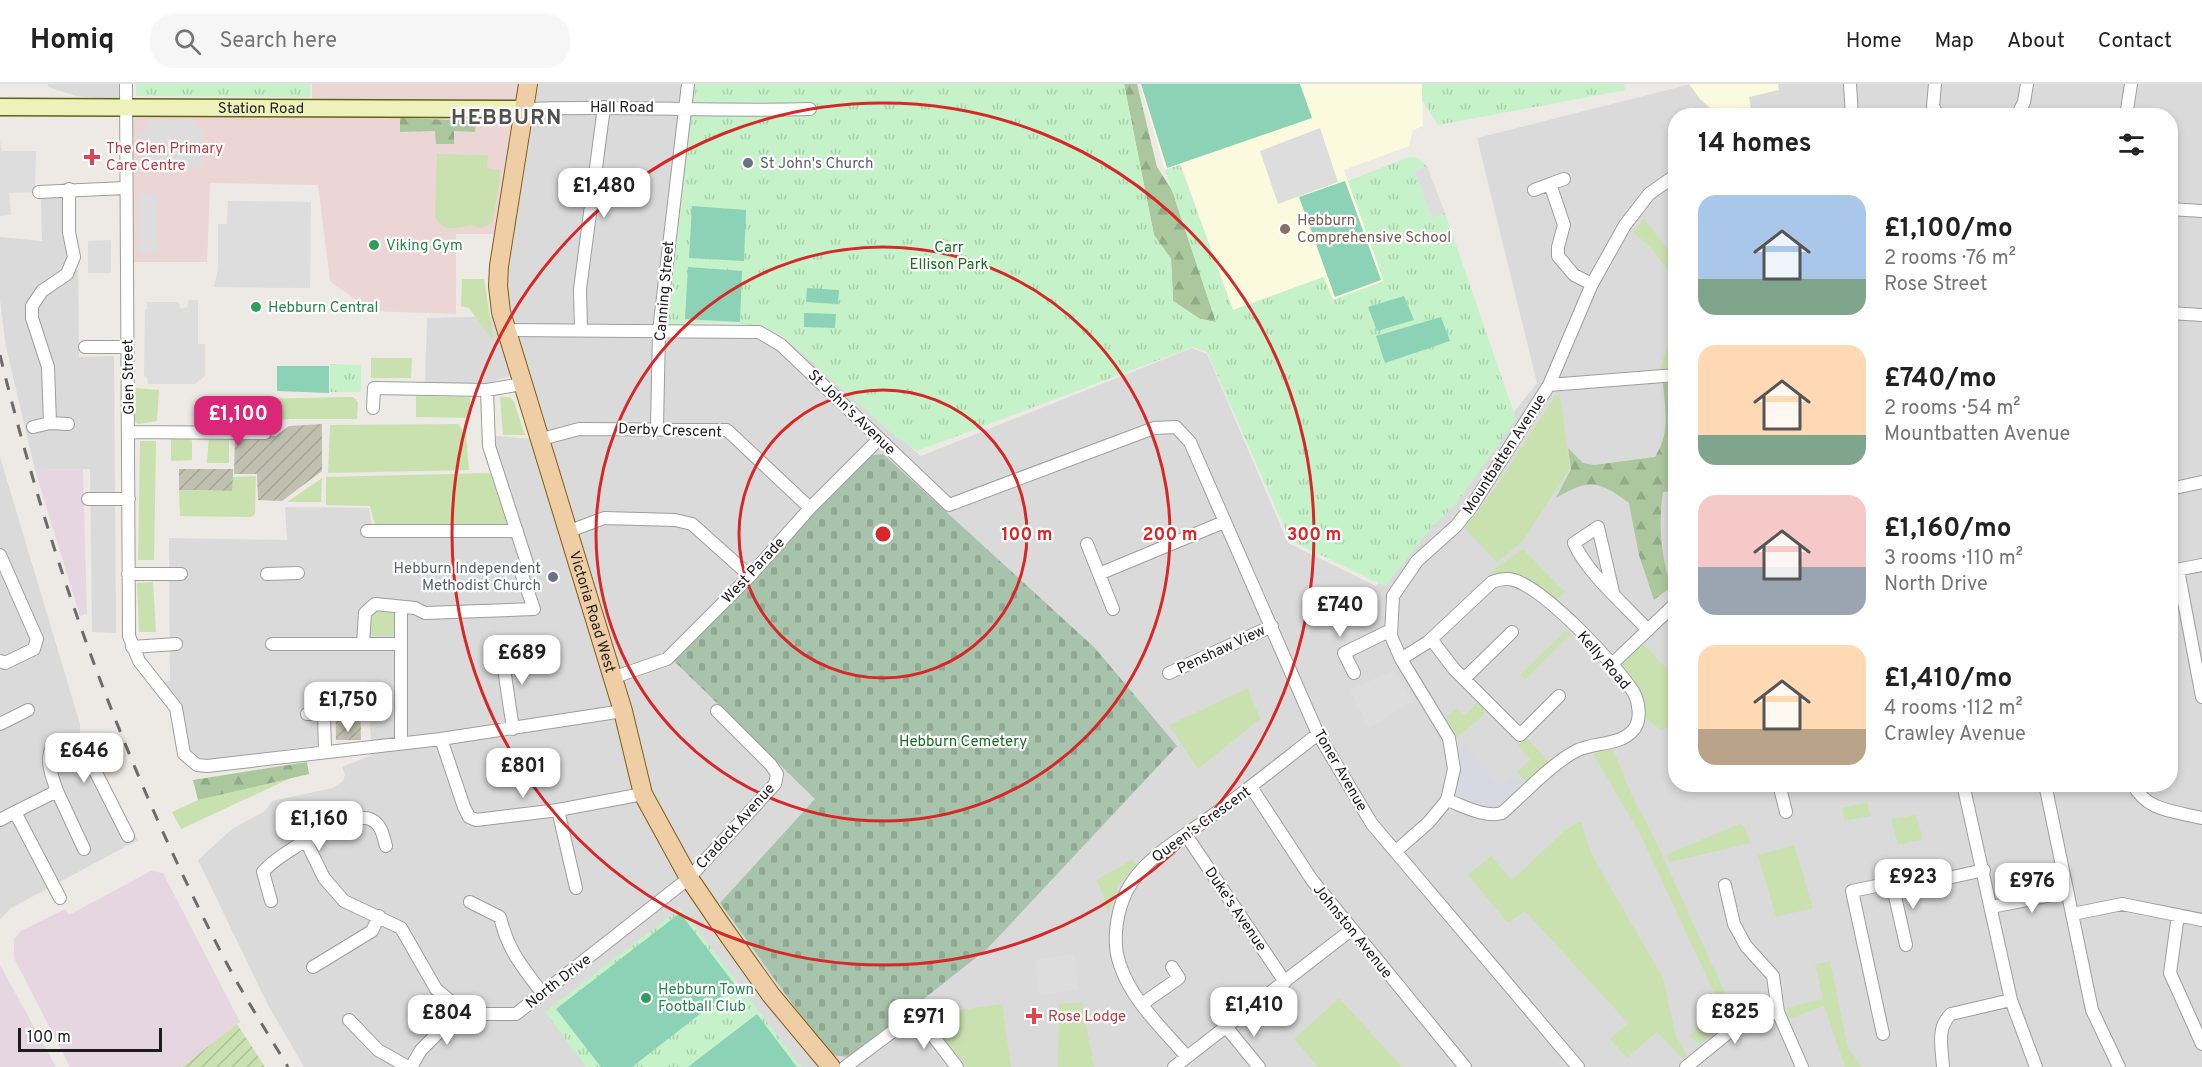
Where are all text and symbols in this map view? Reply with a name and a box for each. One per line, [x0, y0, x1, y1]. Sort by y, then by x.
search box [150, 14, 570, 68]
text: Homiq [30, 23, 114, 59]
icon: search [171, 25, 204, 58]
text: Search here [219, 28, 337, 55]
text: Home [1846, 28, 1902, 55]
text: Map [1935, 28, 1974, 55]
text: About [2007, 28, 2065, 55]
text: Contact [2098, 28, 2172, 55]
street label: Hall Road [590, 99, 654, 118]
street label: Station Road [218, 100, 304, 119]
district label: HEBBURN [451, 105, 563, 132]
text: 14 homes [1698, 128, 1812, 161]
icon: filters [2115, 128, 2148, 161]
place label: The Glen Primary Care Centre [106, 140, 223, 176]
marker: The Glen Primary Care Centre [83, 148, 101, 166]
place label: St John's Church [760, 155, 874, 174]
marker: St John's Church [741, 156, 755, 170]
pin: £1,480 [555, 168, 653, 219]
text: £1,480 [572, 174, 636, 200]
place label: Hebburn Comprehensive School [1297, 212, 1451, 248]
text: £1,100/mo [1884, 213, 2013, 246]
icon: home [1746, 219, 1818, 291]
marker: Hebburn Comprehensive School [1278, 222, 1292, 236]
place label: Viking Gym [386, 237, 463, 256]
marker: Viking Gym [367, 238, 381, 252]
park label: Carr Ellison Park [910, 239, 988, 275]
street label: Canning Street [652, 240, 679, 342]
text: 2 rooms · 76 m² [1884, 246, 2016, 272]
text: Rose Street [1884, 272, 1987, 298]
place label: Hebburn Central [268, 299, 378, 318]
marker: Hebburn Central [249, 300, 263, 314]
street label: Glen Street [119, 339, 140, 415]
text: £740/mo [1884, 363, 1997, 396]
street label: St John's Avenue [803, 366, 899, 460]
icon: home [1746, 369, 1818, 441]
street label: Mountbatten Avenue [1459, 391, 1551, 519]
pin: £1,100 [189, 396, 287, 447]
text: 2 rooms · 54 m² [1884, 396, 2021, 422]
text: £1,100 [208, 402, 268, 428]
street label: Derby Crescent [618, 420, 722, 443]
text: Mountbatten Avenue [1884, 422, 2070, 448]
text: £1,160/mo [1884, 513, 2012, 546]
icon: home [1746, 519, 1818, 591]
centre of rings [873, 524, 893, 544]
text: 100 m [1001, 524, 1053, 547]
text: 200 m [1142, 524, 1198, 547]
text: 300 m [1287, 524, 1341, 547]
street label: West Parade [719, 534, 790, 608]
text: 3 rooms · 110 m² [1884, 546, 2023, 572]
street label: Victoria Road West [564, 549, 619, 676]
place label: Hebburn Independent Methodist Church [394, 560, 541, 596]
marker: Hebburn Independent Methodist Church [546, 570, 560, 584]
text: North Drive [1884, 572, 1988, 598]
pin: £740 [1304, 587, 1376, 638]
text: £740 [1316, 593, 1364, 619]
street label: Penshaw View [1174, 621, 1269, 679]
street label: Kelly Road [1572, 628, 1634, 694]
pin: £689 [486, 635, 558, 686]
text: £689 [497, 641, 547, 667]
text: £1,410/mo [1884, 663, 2012, 696]
icon: home [1746, 669, 1818, 741]
pin: £1,750 [299, 682, 397, 733]
text: £1,750 [318, 688, 378, 714]
text: 4 rooms · 112 m² [1884, 696, 2023, 722]
text: Crawley Avenue [1884, 722, 2026, 748]
street label: Toner Avenue [1309, 726, 1371, 815]
pin: £646 [48, 733, 120, 784]
park label: Hebburn Cemetery [899, 733, 1027, 752]
text: £646 [59, 739, 109, 765]
pin: £801 [487, 748, 559, 799]
text: £801 [500, 754, 546, 780]
street label: Cradock Avenue [693, 780, 780, 874]
street label: Queen's Crescent [1149, 783, 1255, 868]
pin: £1,160 [270, 801, 368, 852]
text: £1,160 [290, 807, 348, 833]
pin: £923 [1877, 859, 1949, 910]
pin: £976 [1996, 863, 2068, 914]
street label: Duke's Avenue [1200, 864, 1270, 956]
text: £923 [1889, 865, 1937, 891]
text: £976 [2009, 869, 2055, 895]
street label: Johnston Avenue [1308, 881, 1396, 983]
street label: North Drive [522, 951, 595, 1014]
place label: Hebburn Town Football Club [658, 981, 754, 1017]
pin: £1,410 [1205, 987, 1303, 1038]
marker: Hebburn Town Football Club [639, 991, 653, 1005]
text: £1,410 [1224, 993, 1284, 1019]
pin: £825 [1699, 994, 1771, 1045]
pin: £804 [411, 995, 483, 1046]
pin: £971 [888, 999, 960, 1050]
text: £825 [1711, 1000, 1759, 1026]
text: £804 [422, 1001, 472, 1027]
text: £971 [902, 1005, 946, 1031]
marker: Rose Lodge [1025, 1007, 1043, 1025]
place label: Rose Lodge [1048, 1008, 1126, 1027]
scale bar [18, 1025, 162, 1052]
text: 100 m [27, 1028, 71, 1048]

